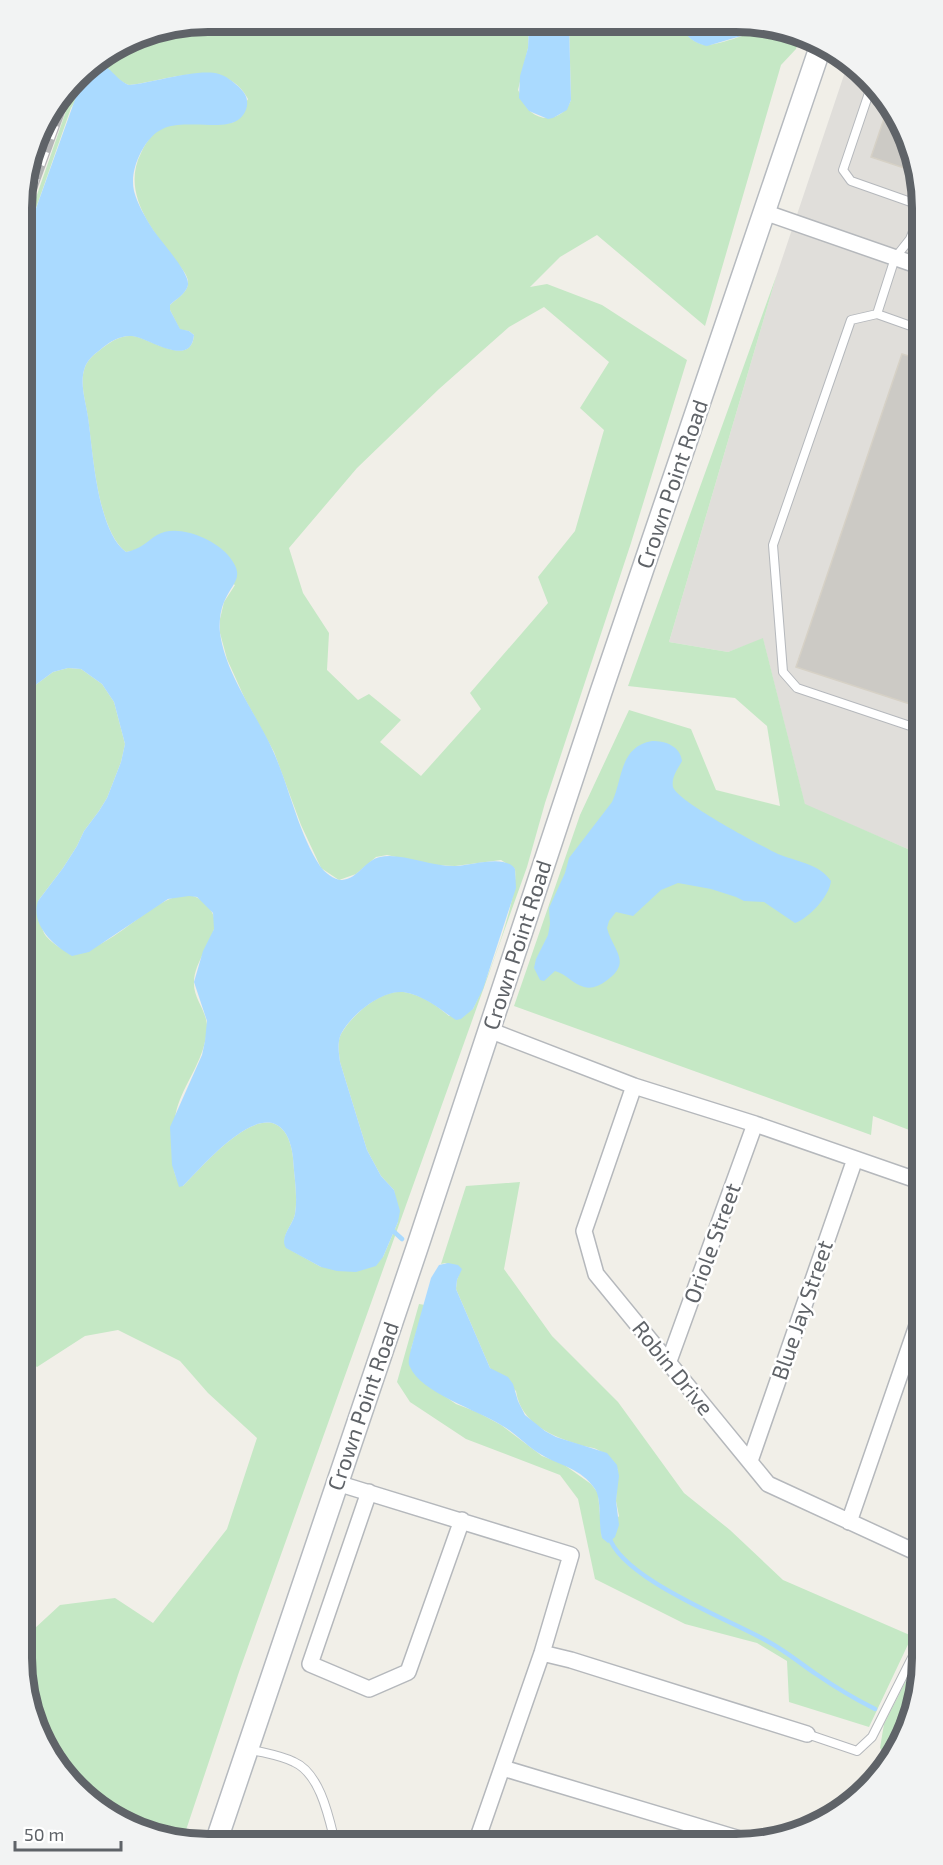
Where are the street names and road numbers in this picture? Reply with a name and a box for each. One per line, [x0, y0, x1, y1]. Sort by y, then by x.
street label: Crown Point Road [630, 396, 712, 572]
street label: Crown Point Road [476, 857, 556, 1033]
street label: Oriole Street [677, 1179, 745, 1306]
street label: Blue Jay Street [765, 1237, 837, 1383]
street label: Robin Drive [628, 1315, 720, 1420]
street label: Crown Point Road [321, 1318, 403, 1494]

